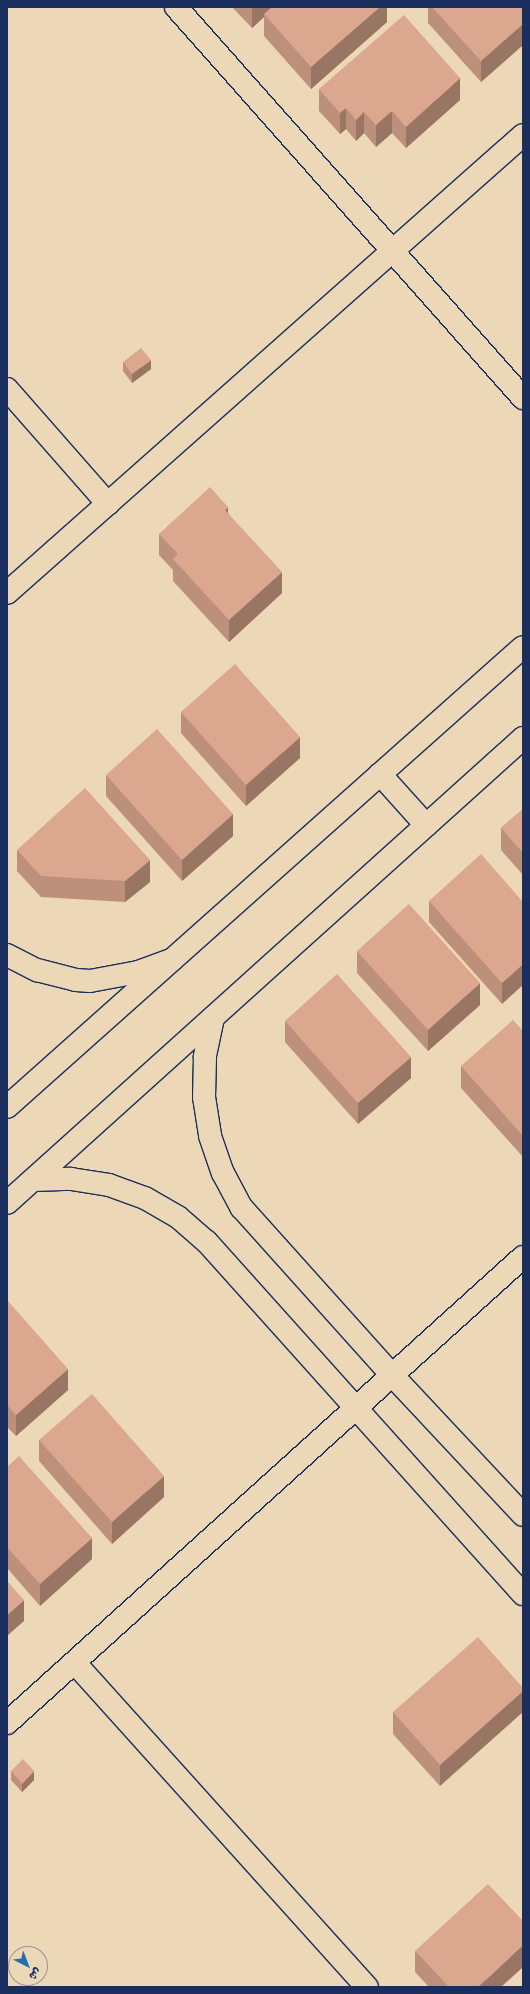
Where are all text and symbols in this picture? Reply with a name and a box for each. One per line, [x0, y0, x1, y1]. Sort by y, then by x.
north arrow [8, 1946, 48, 1986]
text: ش [26, 1964, 46, 1985]

